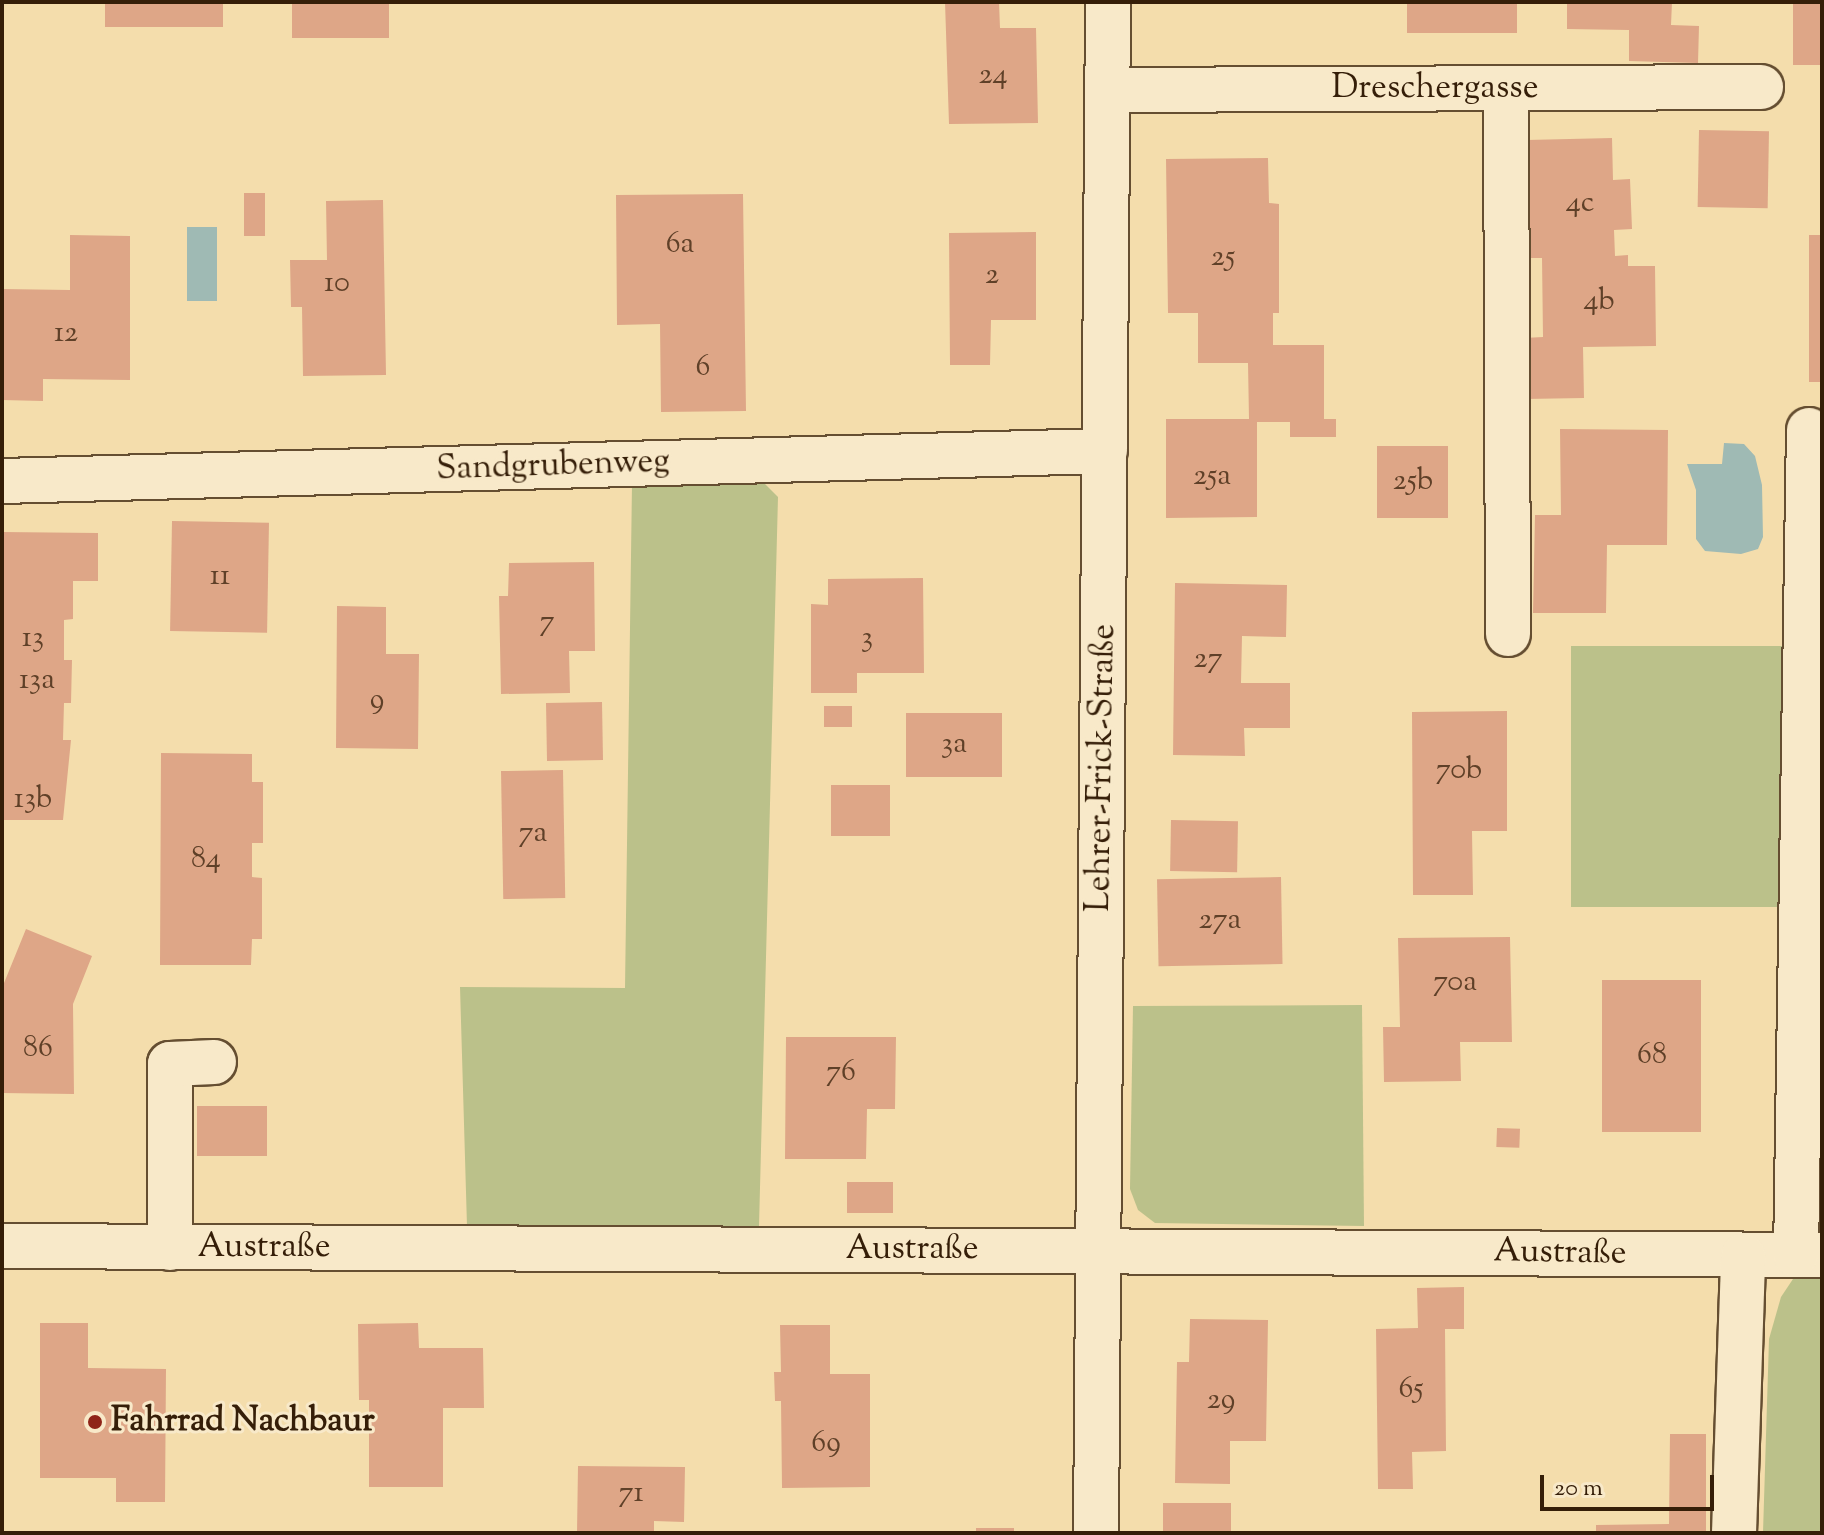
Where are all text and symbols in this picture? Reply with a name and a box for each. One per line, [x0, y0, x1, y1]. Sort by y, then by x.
house number: 24 [978, 58, 1008, 94]
street label: Dreschergasse [1331, 69, 1539, 109]
house number: 4c [1566, 186, 1594, 222]
house number: 6a [666, 227, 694, 263]
house number: 25 [1211, 240, 1235, 276]
house number: 2 [985, 258, 999, 294]
house number: 10 [324, 266, 350, 302]
house number: 4b [1583, 284, 1615, 320]
house number: 12 [54, 316, 78, 352]
house number: 6 [696, 350, 710, 386]
street label: Sandgrubenweg [436, 442, 670, 490]
house number: 25a [1193, 459, 1231, 495]
house number: 25b [1393, 464, 1433, 500]
house number: 11 [210, 559, 230, 595]
house number: 7 [539, 605, 555, 641]
house number: 13 [22, 621, 44, 657]
house number: 3 [861, 621, 873, 657]
street label: Lehrer-Frick-Straße [1079, 624, 1125, 912]
house number: 27 [1193, 642, 1223, 678]
house number: 13a [19, 663, 55, 699]
house number: 9 [370, 683, 384, 719]
house number: 3a [941, 727, 967, 763]
house number: 70b [1436, 753, 1482, 789]
house number: 13b [14, 782, 52, 818]
house number: 7a [519, 816, 547, 852]
house number: 84 [191, 842, 221, 878]
house number: 27a [1199, 903, 1241, 939]
house number: 70a [1433, 965, 1477, 1001]
house number: 86 [23, 1031, 53, 1067]
house number: 68 [1637, 1038, 1667, 1074]
house number: 76 [826, 1055, 856, 1091]
street label: Austraße [197, 1228, 331, 1268]
street label: Austraße [845, 1230, 979, 1270]
street label: Austraße [1493, 1231, 1627, 1275]
house number: 65 [1398, 1372, 1424, 1408]
house number: 29 [1207, 1383, 1235, 1419]
place label: Fahrrad Nachbaur [111, 1402, 375, 1442]
marker: Fahrrad Nachbaur [86, 1413, 104, 1431]
house number: 69 [811, 1426, 841, 1462]
scale bar [1544, 1459, 1718, 1509]
text: 20 m [1554, 1472, 1603, 1506]
house number: 71 [618, 1476, 644, 1512]

